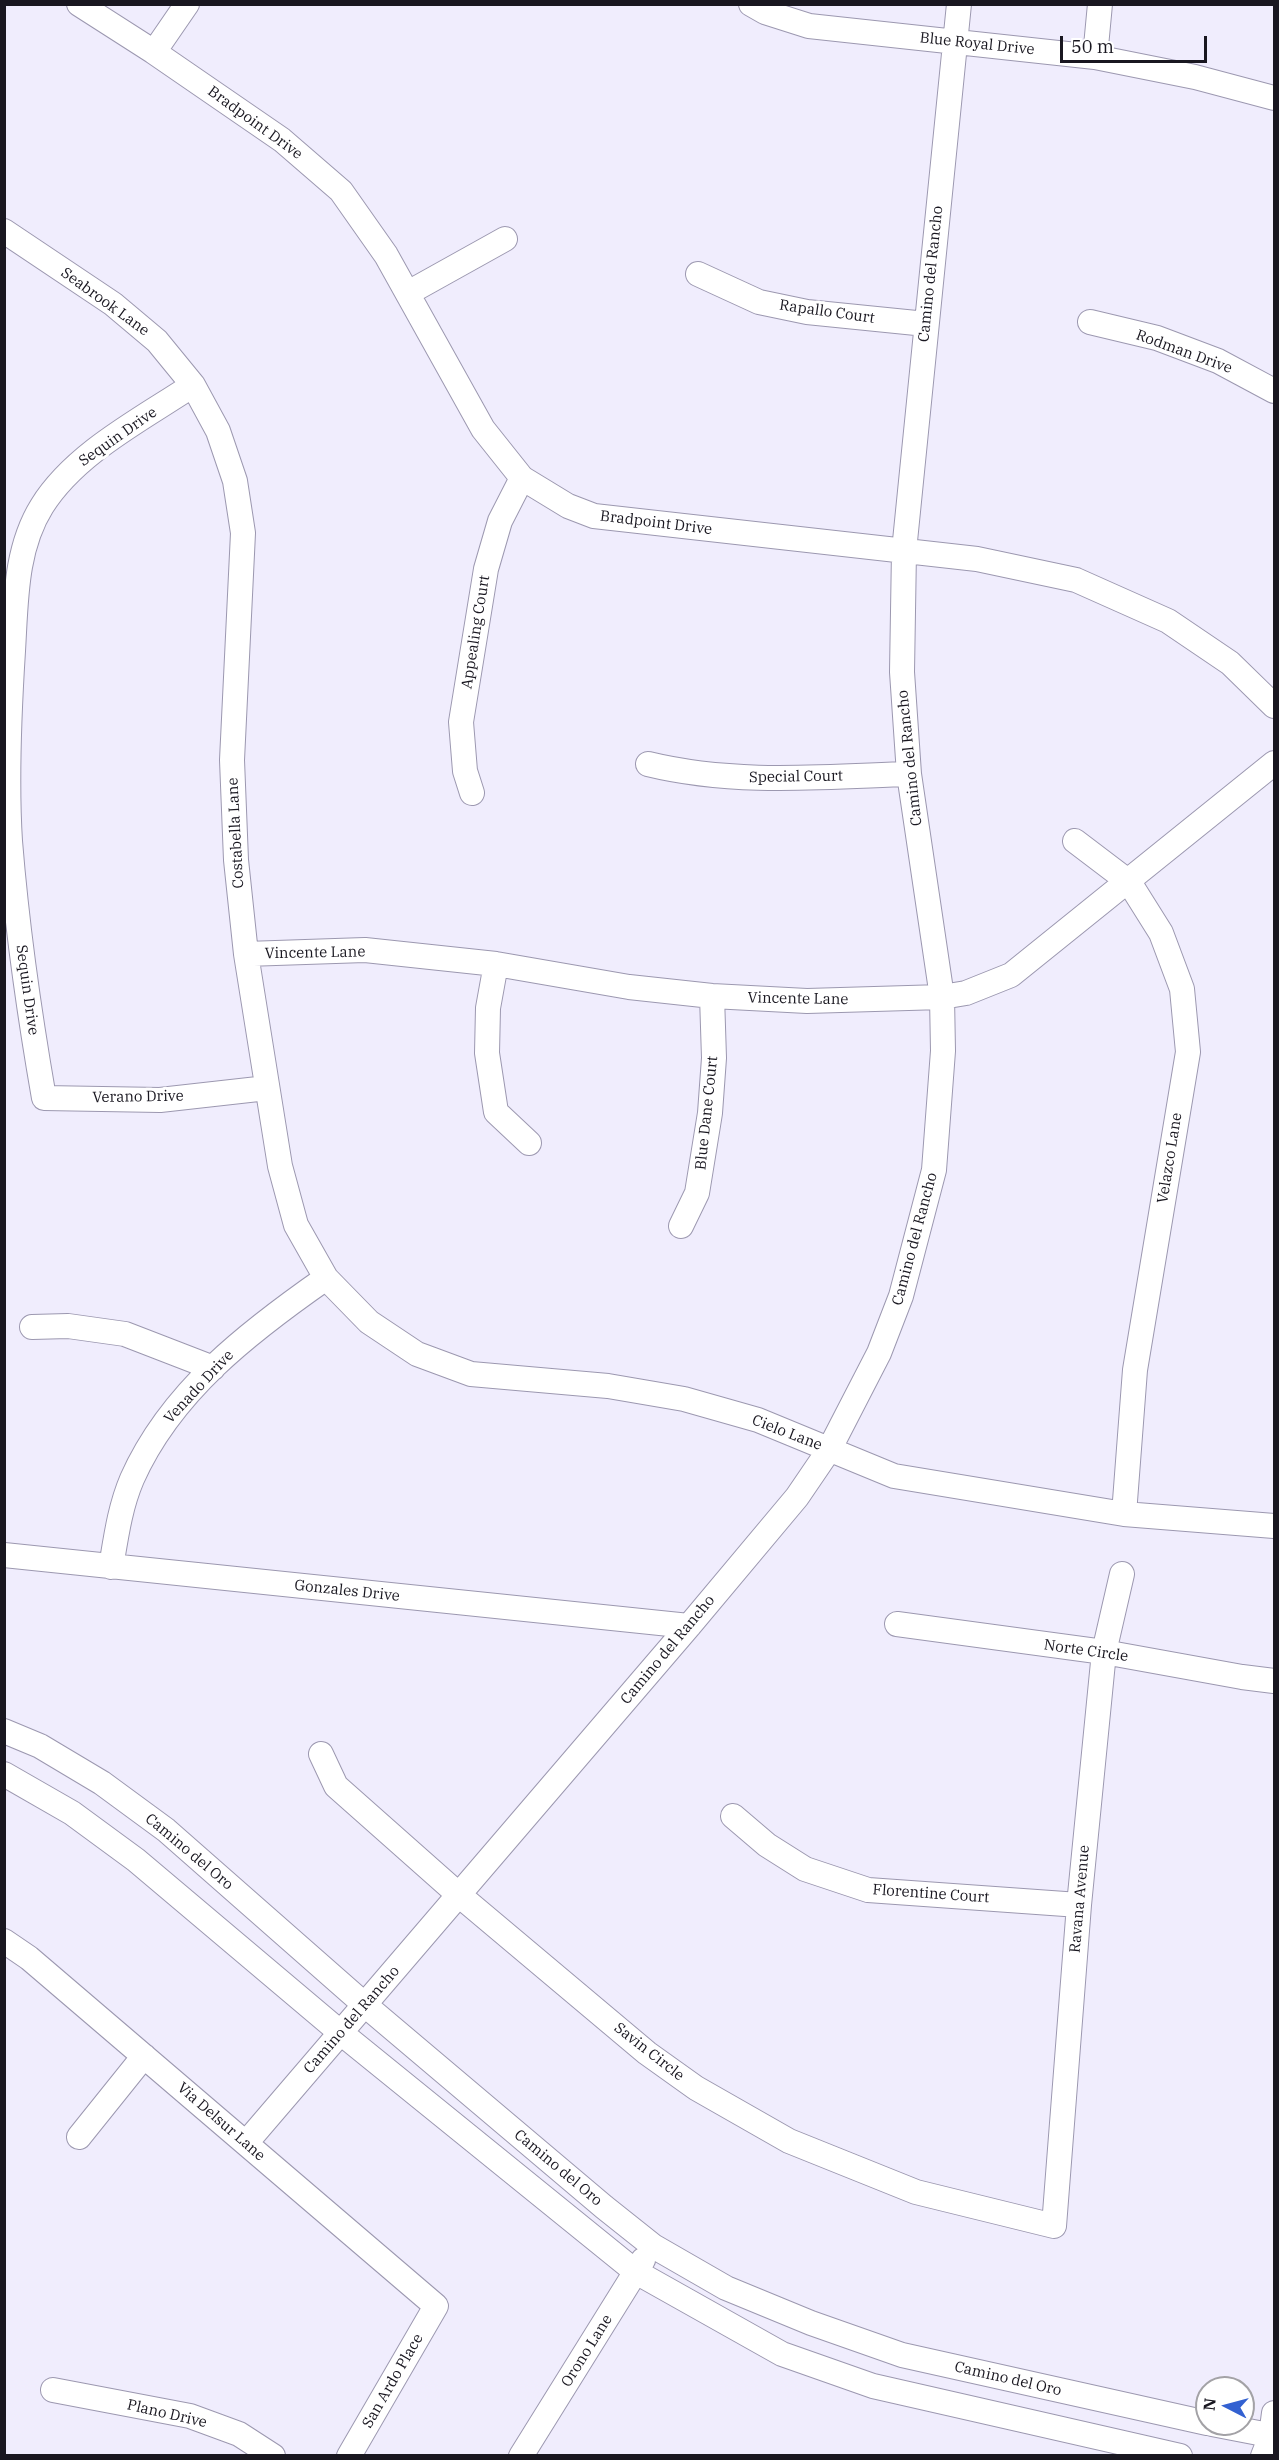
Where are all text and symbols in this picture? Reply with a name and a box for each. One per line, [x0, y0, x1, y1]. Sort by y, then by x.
scale bar [1063, 24, 1210, 62]
street label: Blue Royal Drive [919, 29, 1035, 59]
text: 50 m [1071, 35, 1114, 58]
street label: Bradpoint Drive [204, 83, 306, 163]
street label: Camino del Rancho [915, 205, 947, 343]
street label: Seabrook Lane [57, 264, 153, 340]
street label: Rapallo Court [778, 296, 876, 328]
street label: Rodman Drive [1133, 326, 1235, 378]
street label: Sequin Drive [76, 404, 160, 470]
street label: Bradpoint Drive [599, 507, 713, 539]
street label: Appealing Court [458, 574, 494, 690]
street label: Camino del Rancho [894, 689, 926, 827]
street label: Special Court [749, 767, 843, 787]
street label: Costabella Lane [224, 777, 248, 889]
street label: Vincente Lane [264, 943, 366, 963]
street label: Sequin Drive [12, 944, 42, 1036]
street label: Vincente Lane [747, 989, 849, 1009]
street label: Blue Dane Court [692, 1055, 722, 1171]
street label: Verano Drive [92, 1087, 184, 1107]
street label: Velazco Lane [1154, 1111, 1186, 1205]
street label: Camino del Rancho [889, 1171, 941, 1307]
street label: Venado Drive [160, 1347, 238, 1427]
street label: Cielo Lane [749, 1411, 825, 1455]
street label: Gonzales Drive [293, 1577, 401, 1605]
street label: Camino del Rancho [617, 1592, 719, 1708]
street label: Norte Circle [1043, 1636, 1129, 1666]
street label: Camino del Oro [141, 1810, 237, 1894]
street label: Ravana Avenue [1066, 1844, 1094, 1954]
street label: Florentine Court [872, 1881, 990, 1907]
street label: Camino del Rancho [300, 1962, 404, 2078]
street label: Savin Circle [610, 2019, 688, 2085]
street label: Via Delsur Lane [173, 2079, 269, 2165]
street label: Camino del Oro [510, 2126, 606, 2210]
street label: Orono Lane [558, 2311, 616, 2391]
street label: San Ardo Place [359, 2331, 427, 2431]
street label: Camino del Oro [953, 2358, 1063, 2400]
north arrow [1195, 2376, 1255, 2436]
street label: Plano Drive [125, 2396, 209, 2432]
text: N [1198, 2397, 1220, 2412]

